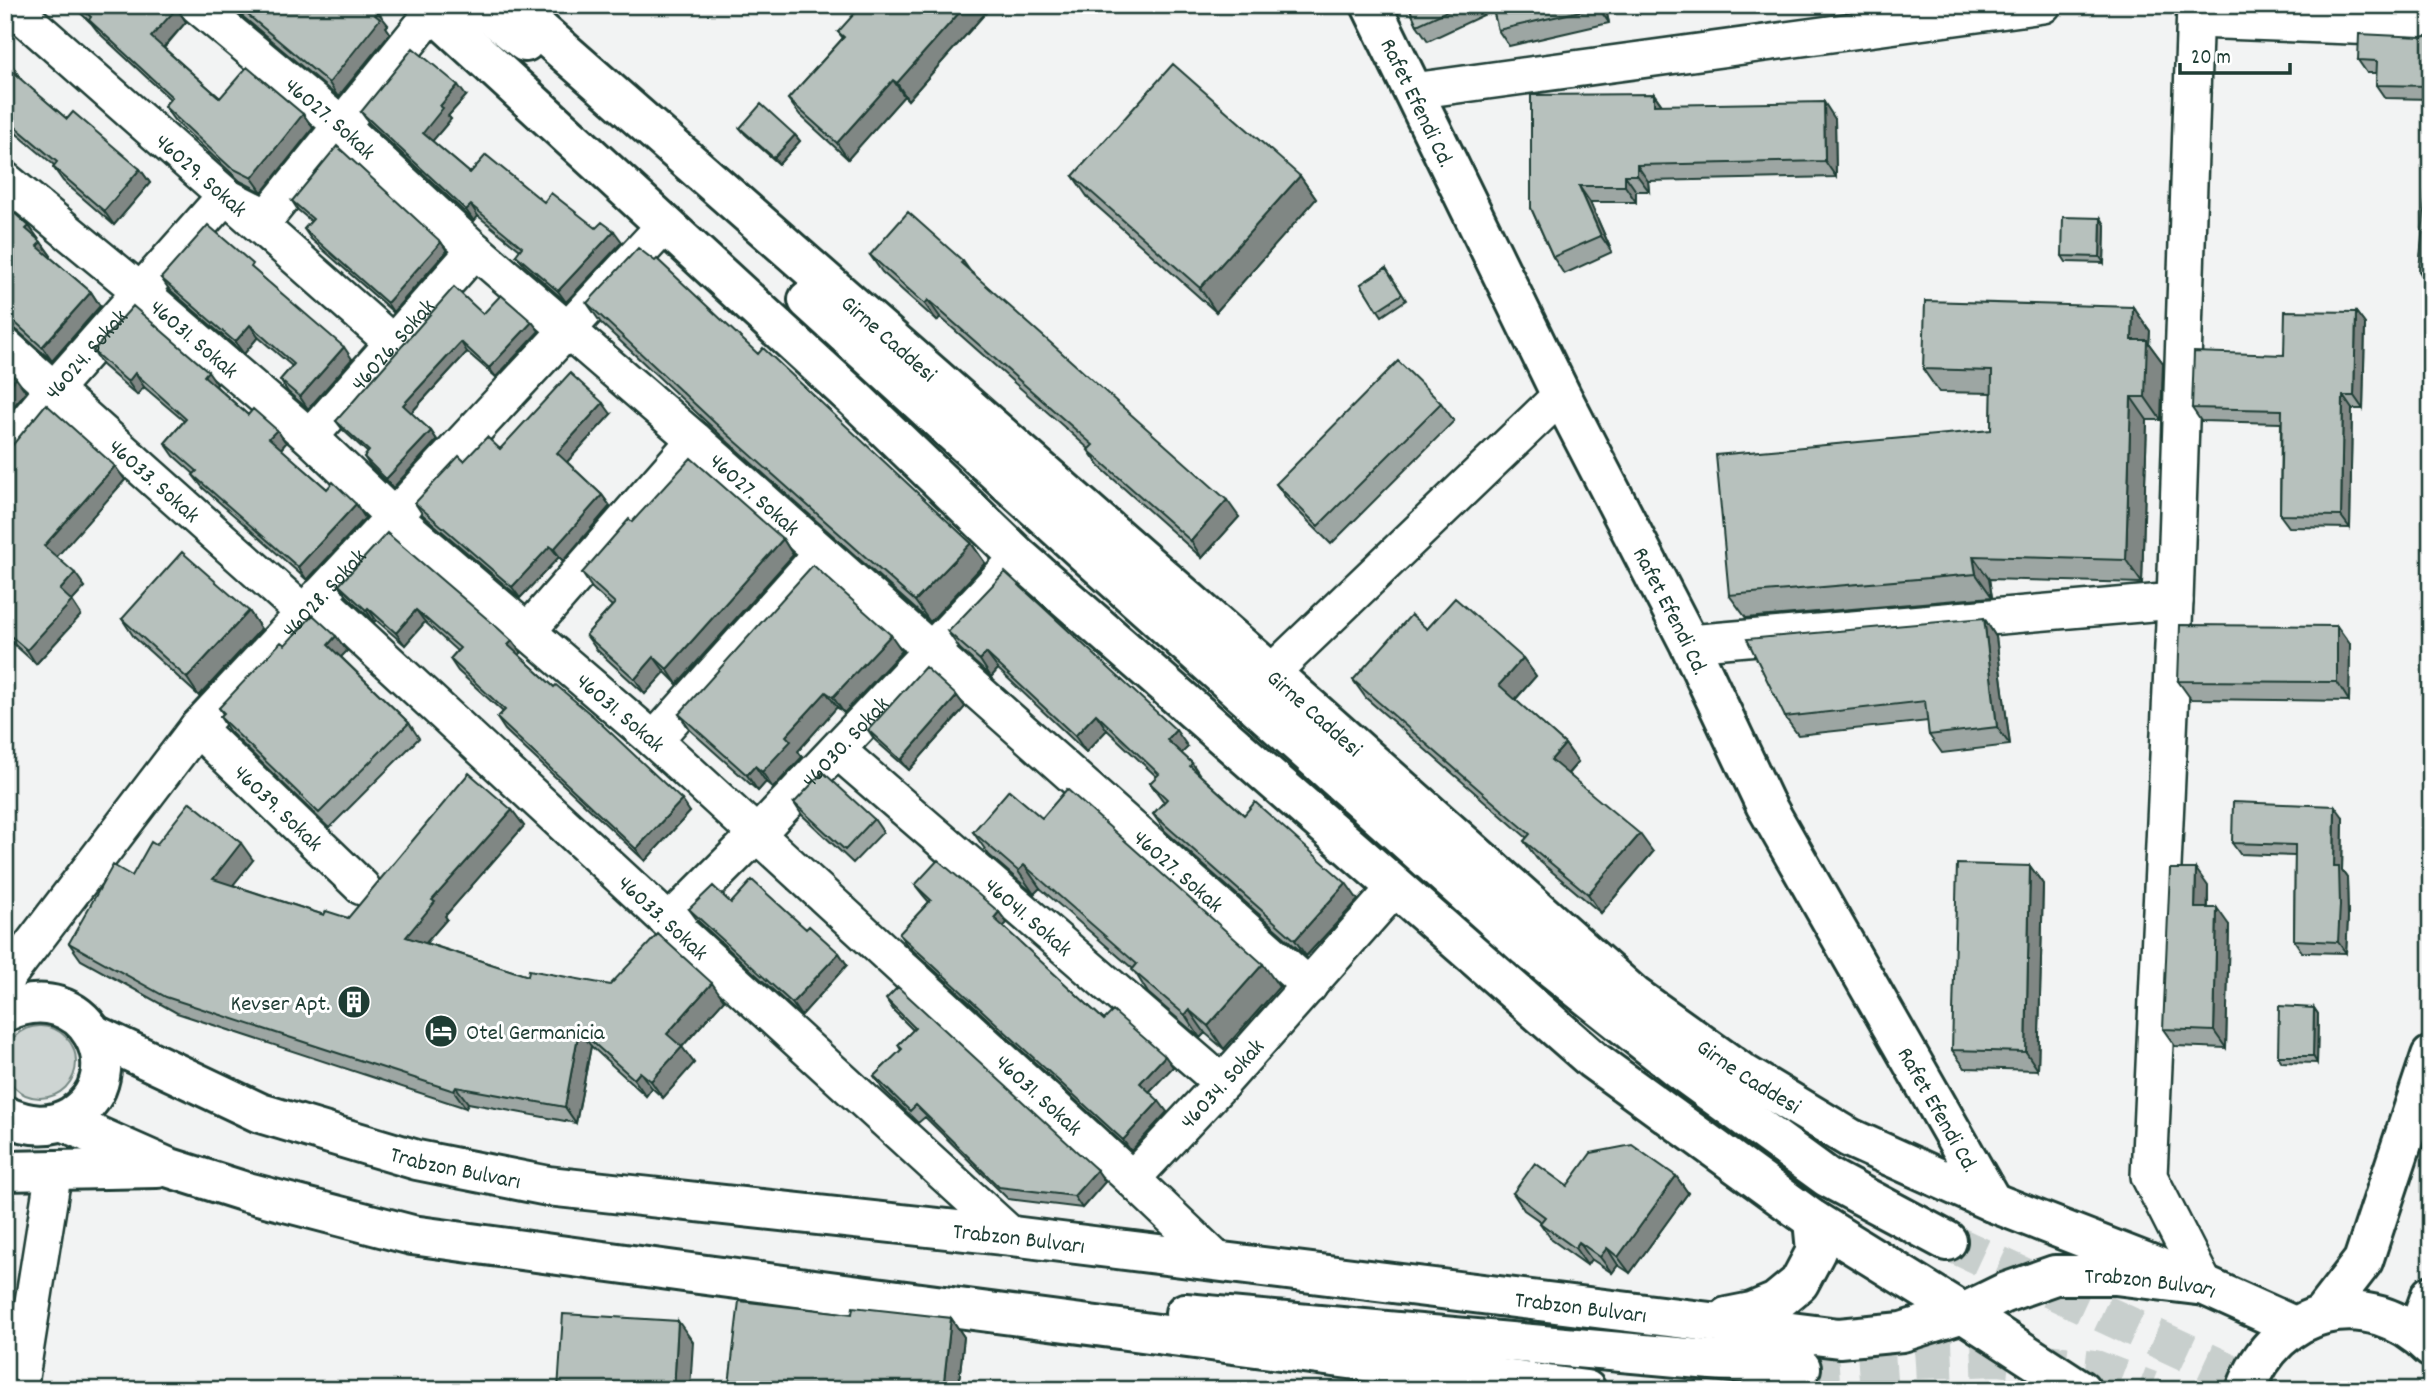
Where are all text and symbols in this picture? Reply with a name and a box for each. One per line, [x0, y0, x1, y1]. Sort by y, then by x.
scale bar [2180, 32, 2291, 76]
street label: Rafet Efendi Cd. [1370, 34, 1461, 174]
text: 20 m [2191, 44, 2231, 74]
street label: 46027. Sokak [276, 71, 382, 169]
street label: 46029. Sokak [146, 127, 253, 227]
street label: Girne Caddesi [832, 289, 943, 392]
street label: 46031. Sokak [141, 293, 244, 388]
street label: 46026. Sokak [345, 293, 445, 400]
street label: 46024. Sokak [38, 303, 138, 409]
street label: 46033. Sokak [99, 433, 206, 532]
street label: 46027. Sokak [700, 447, 806, 546]
street label: Rafet Efendi Cd. [1622, 542, 1715, 681]
street label: 46028. Sokak [276, 543, 376, 647]
street label: Girne Caddesi [1258, 663, 1368, 767]
street label: 46031. Sokak [567, 667, 671, 762]
street label: 46030. Sokak [796, 691, 899, 797]
street label: 46039. Sokak [224, 758, 329, 861]
street label: 46027. Sokak [1124, 824, 1229, 922]
street label: 46033. Sokak [609, 869, 714, 970]
street label: 46041. Sokak [976, 871, 1078, 966]
building icon: Kevser Apt. [335, 983, 373, 1021]
place label: Kevser Apt. [231, 989, 330, 1022]
hotel icon: Otel Germanicia [422, 1012, 460, 1050]
place label: Otel Germanicia [466, 1018, 606, 1051]
street label: 46034. Sokak [1174, 1033, 1274, 1138]
street label: Girne Caddesi [1688, 1033, 1806, 1125]
street label: Rafet Efendi Cd. [1887, 1042, 1985, 1180]
street label: 46031. Sokak [986, 1048, 1088, 1145]
street label: Trabzon Bulvarı [385, 1140, 523, 1200]
street label: Trabzon Bulvarı [951, 1217, 1087, 1265]
street label: Trabzon Bulvarı [2085, 1262, 2221, 1309]
street label: Trabzon Bulvarı [1512, 1285, 1648, 1334]

